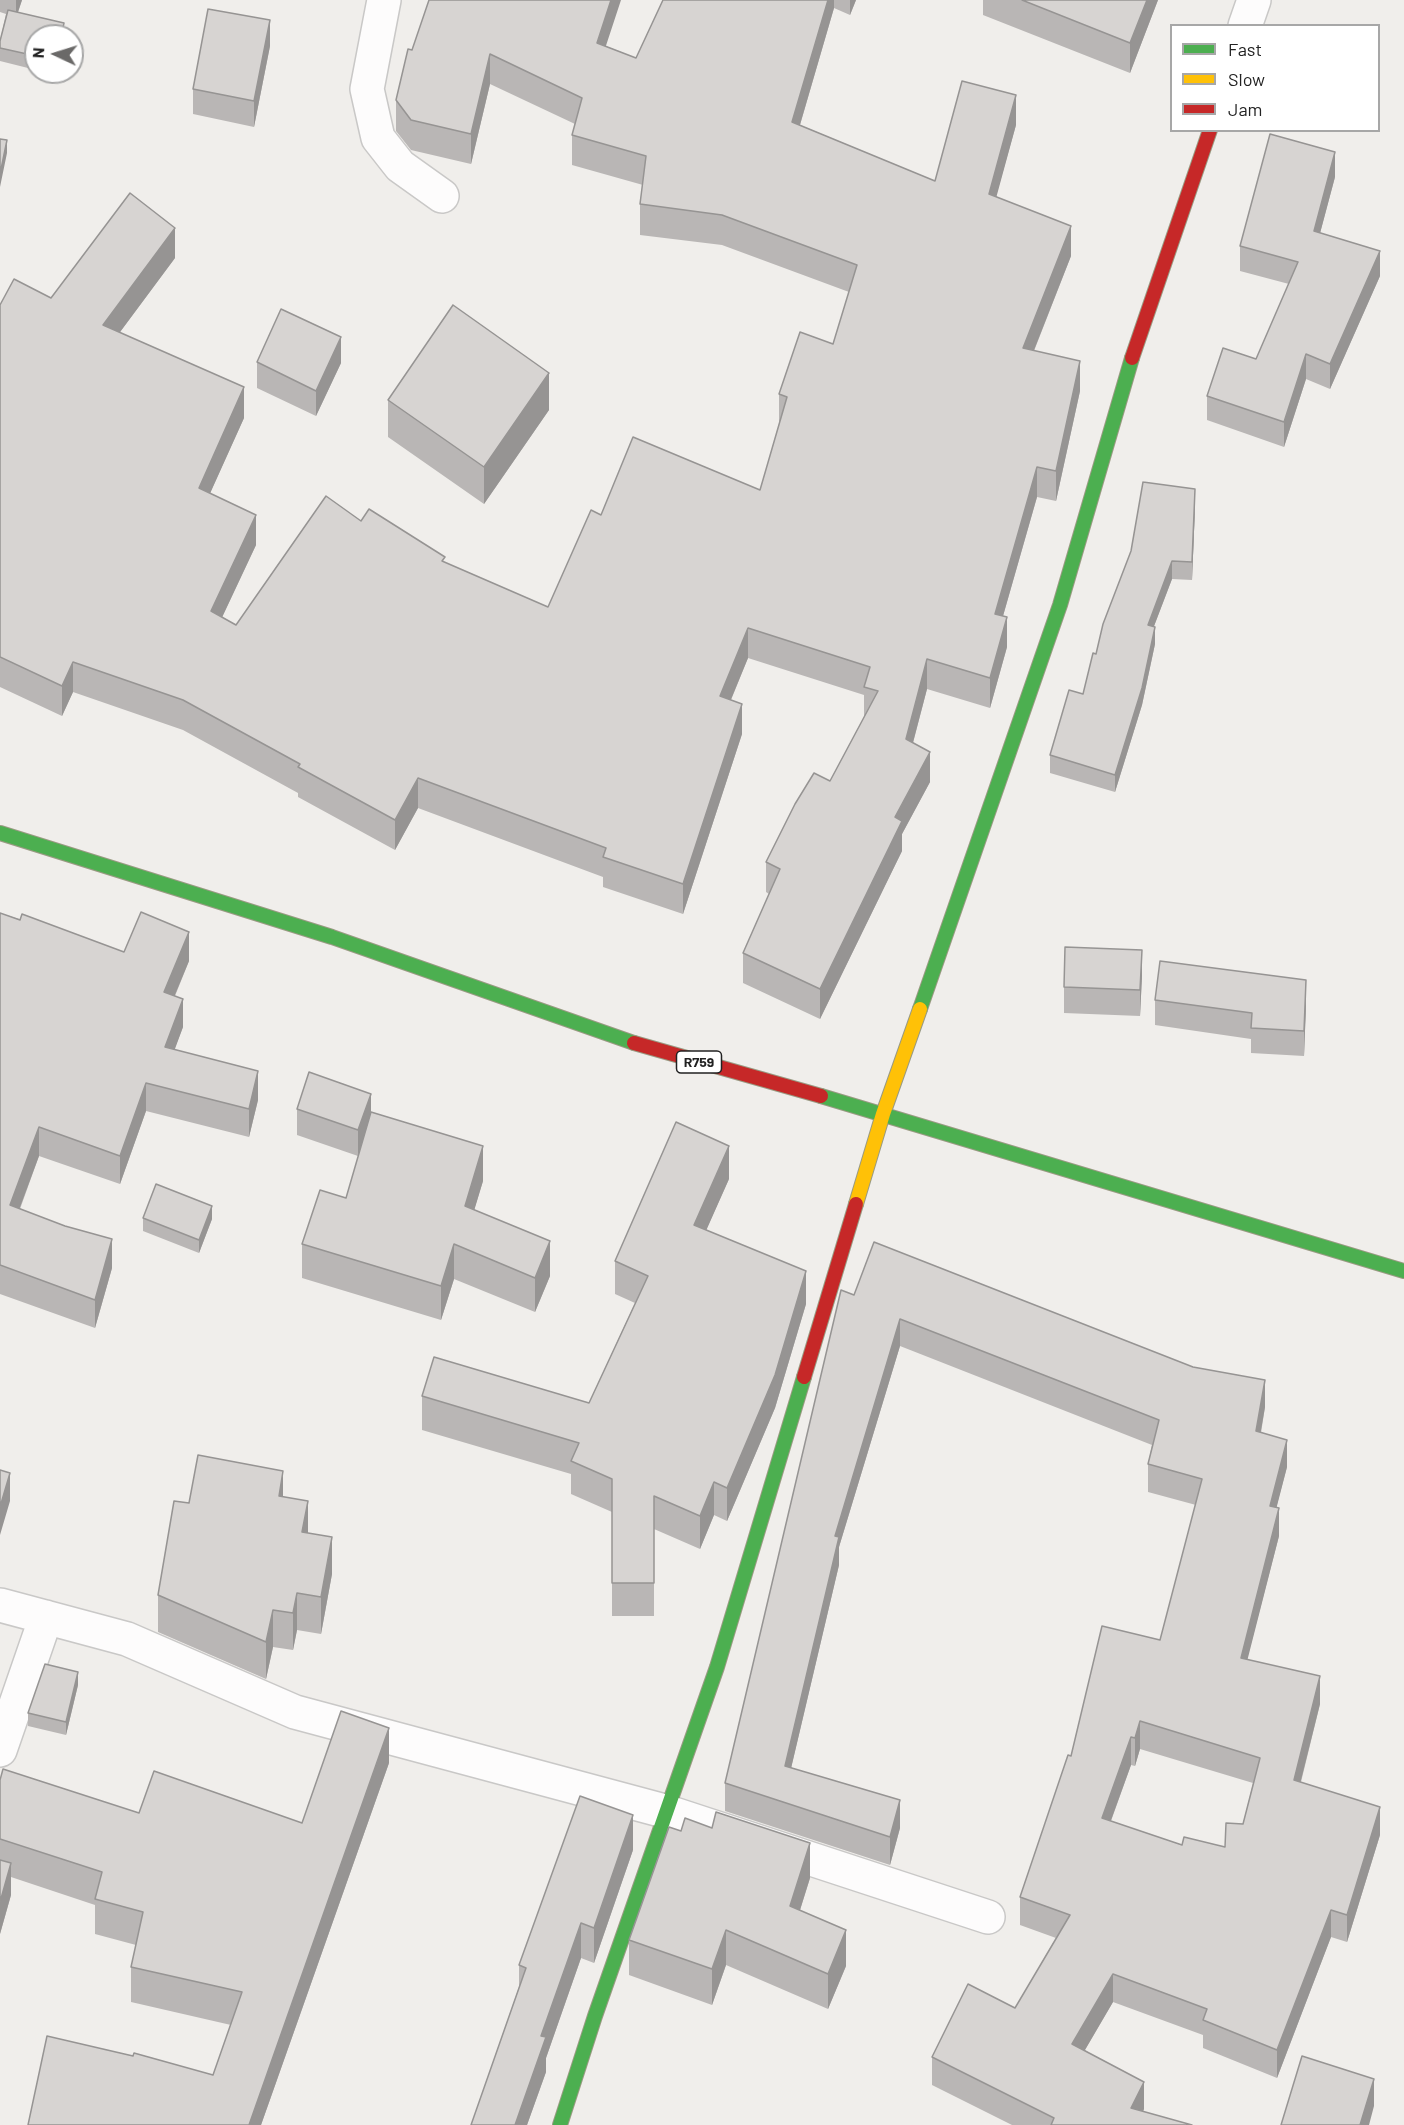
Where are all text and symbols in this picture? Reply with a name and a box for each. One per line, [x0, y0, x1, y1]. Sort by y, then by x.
north arrow [24, 24, 84, 84]
legend [1170, 24, 1380, 132]
text: Fast [1228, 38, 1262, 60]
text: N [28, 47, 47, 59]
text: Slow [1228, 68, 1265, 90]
text: Jam [1228, 98, 1262, 120]
road number: R759 [676, 1051, 722, 1073]

